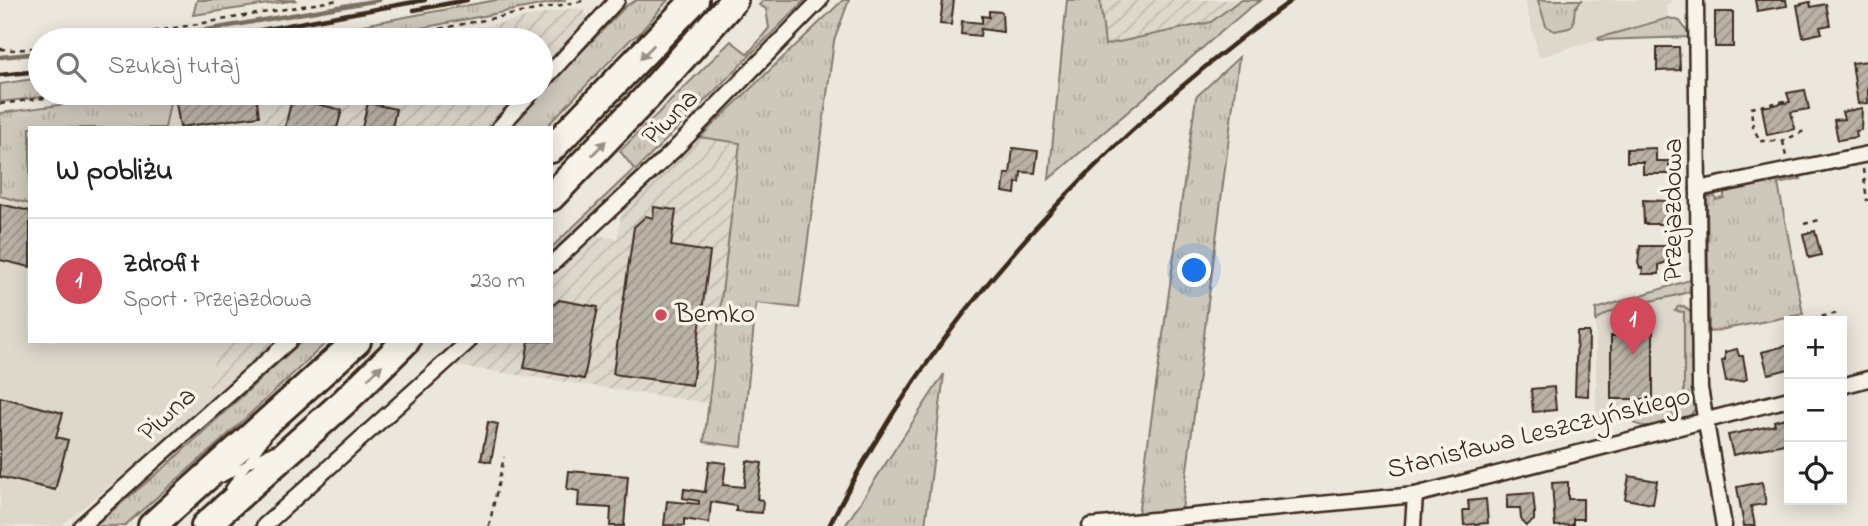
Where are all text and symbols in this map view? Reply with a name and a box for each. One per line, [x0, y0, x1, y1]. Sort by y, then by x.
search box [28, 28, 553, 105]
one-way arrow [640, 43, 656, 60]
icon: search [52, 48, 90, 86]
text: Szukaj tutaj [108, 48, 239, 86]
street label: Piwna [633, 80, 709, 156]
street label: Przejazdowa [1654, 138, 1695, 282]
one-way arrow [590, 140, 606, 157]
text: W pobliżu [56, 150, 173, 194]
text: Zdrofit [123, 246, 199, 284]
your location [1177, 253, 1211, 287]
text: 1 [75, 265, 83, 298]
text: 230 m [471, 265, 525, 298]
text: Sport · Przejazdowa [123, 284, 312, 317]
place label: Bemko [674, 295, 755, 336]
pin: 1 [1610, 297, 1656, 355]
marker: Bemko [653, 307, 669, 323]
map controls [1784, 316, 1847, 505]
button: + [1784, 316, 1847, 379]
one-way arrow [366, 364, 383, 380]
street label: Stanisława Leszczyńskiego [1383, 376, 1695, 492]
street label: Piwna [129, 377, 207, 453]
button: − [1784, 379, 1847, 442]
button: locate [1784, 442, 1847, 505]

